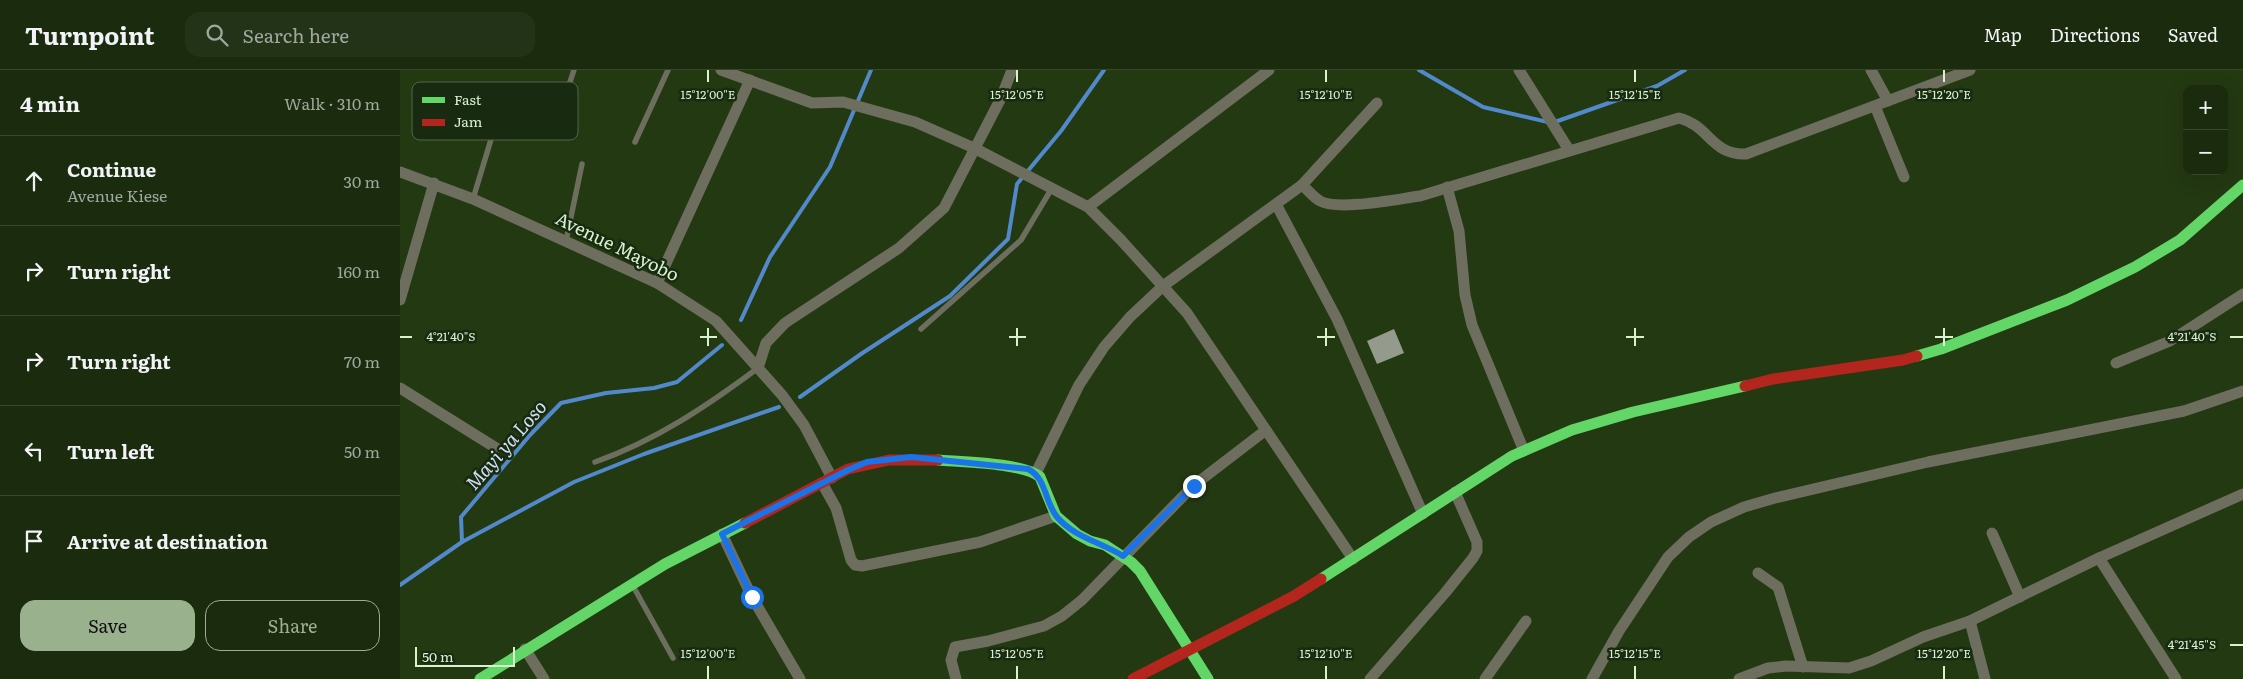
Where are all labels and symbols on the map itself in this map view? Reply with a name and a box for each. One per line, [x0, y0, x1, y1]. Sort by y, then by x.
legend [412, 82, 578, 140]
text: 15°12'00"E [681, 85, 736, 103]
text: 15°12'05"E [990, 85, 1044, 103]
text: 15°12'10"E [1300, 85, 1353, 103]
text: 15°12'15"E [1609, 85, 1661, 103]
text: 15°12'20"E [1917, 85, 1971, 103]
text: Fast [454, 89, 482, 109]
text: Jam [454, 111, 483, 131]
street label: Avenue Mayobo [551, 204, 684, 287]
text: 4°21'40"S [426, 327, 476, 345]
text: 4°21'40"S [2167, 327, 2217, 345]
water label: Mayi ya Loso [458, 393, 552, 496]
route end [1183, 475, 1206, 498]
route start [741, 586, 764, 609]
text: 4°21'45"S [2168, 635, 2216, 653]
scale bar [415, 644, 515, 667]
text: 15°12'00"E [681, 644, 736, 662]
text: 15°12'05"E [990, 644, 1044, 662]
text: 15°12'10"E [1300, 644, 1353, 662]
text: 15°12'15"E [1609, 644, 1661, 662]
text: 15°12'20"E [1917, 644, 1971, 662]

